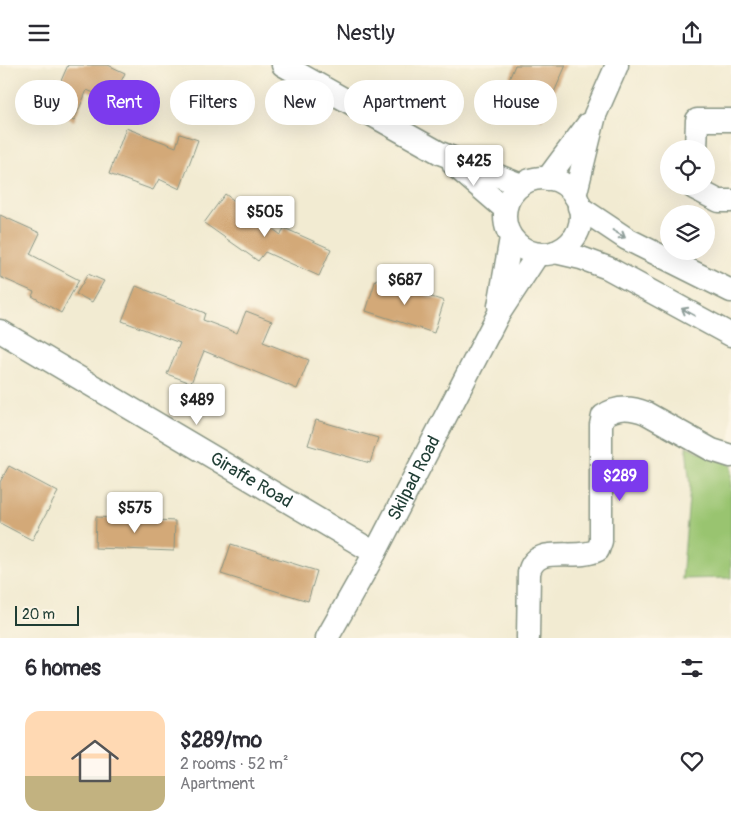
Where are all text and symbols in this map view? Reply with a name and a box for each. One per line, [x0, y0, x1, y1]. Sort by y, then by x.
icon: menu [25, 19, 53, 47]
text: Nestly [336, 19, 395, 47]
icon: share [678, 19, 706, 47]
chip: Buy [15, 80, 78, 125]
chip: Rent [88, 80, 160, 125]
chip: Filters [170, 80, 255, 125]
chip: New [265, 80, 334, 125]
chip: Apartment [344, 80, 464, 125]
chip: House [474, 80, 557, 125]
map controls [660, 140, 715, 260]
button: locate [660, 140, 715, 195]
pin: $425 [444, 145, 504, 187]
text: $425 [456, 151, 492, 171]
pin: $505 [235, 195, 295, 238]
text: $505 [247, 202, 283, 222]
button: layers [660, 205, 715, 260]
one-way arrow [612, 230, 626, 240]
pin: $687 [375, 263, 435, 306]
text: $687 [388, 270, 422, 290]
one-way arrow [681, 307, 696, 317]
pin: $489 [167, 383, 227, 426]
text: $489 [180, 390, 214, 410]
street label: Skilpad Road [383, 432, 446, 525]
street label: Giraffe Road [206, 447, 296, 513]
pin: $289 [590, 459, 650, 502]
text: $289 [603, 466, 637, 486]
pin: $575 [105, 491, 165, 534]
text: $575 [118, 498, 152, 518]
scale bar [15, 603, 79, 626]
text: 20 m [22, 606, 55, 623]
icon: filters [678, 654, 706, 682]
text: 6 homes [25, 655, 101, 682]
text: $289/mo [180, 727, 262, 754]
icon: home [65, 731, 125, 791]
icon: heart [678, 747, 706, 775]
text: 2 rooms · 52 m² [180, 754, 289, 774]
text: Apartment [180, 774, 255, 794]

